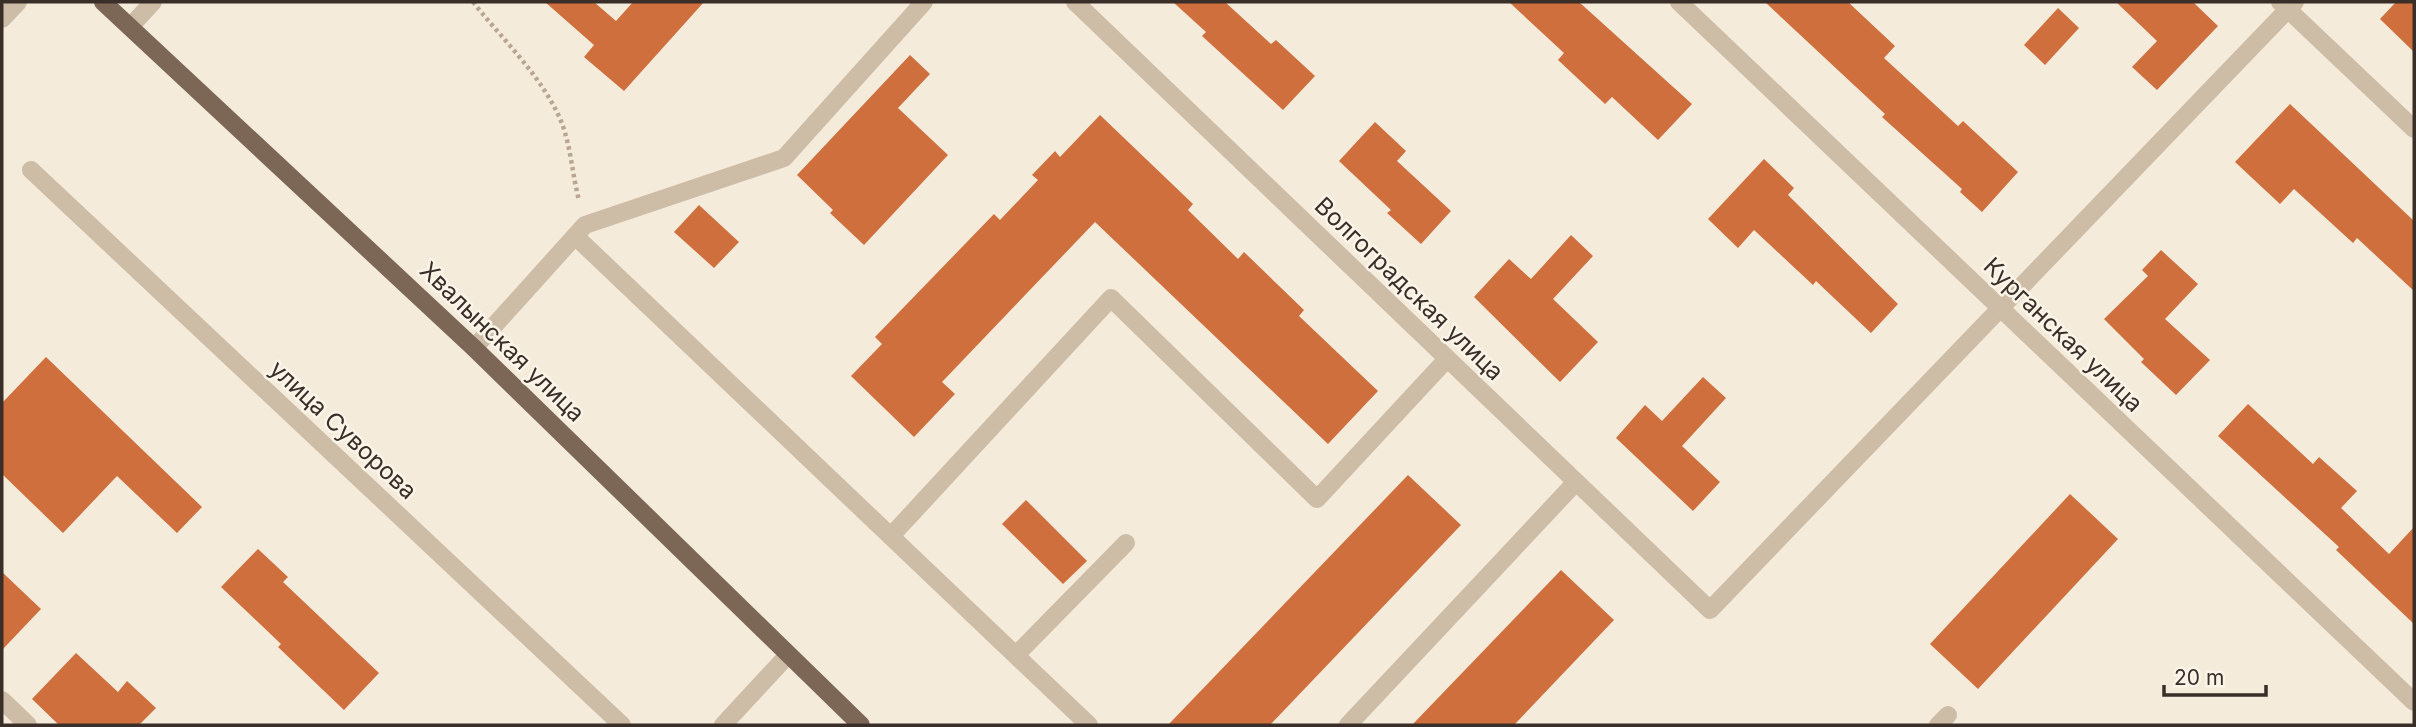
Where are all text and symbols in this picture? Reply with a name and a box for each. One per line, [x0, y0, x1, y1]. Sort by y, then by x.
street label: Волгоградская улица [1309, 191, 1510, 386]
street label: Курганская улица [1978, 251, 2149, 418]
street label: Хвалынская улица [414, 256, 591, 428]
street label: улица Суворова [264, 354, 423, 505]
scale bar [2164, 654, 2266, 698]
text: 20 m [2174, 665, 2224, 690]

